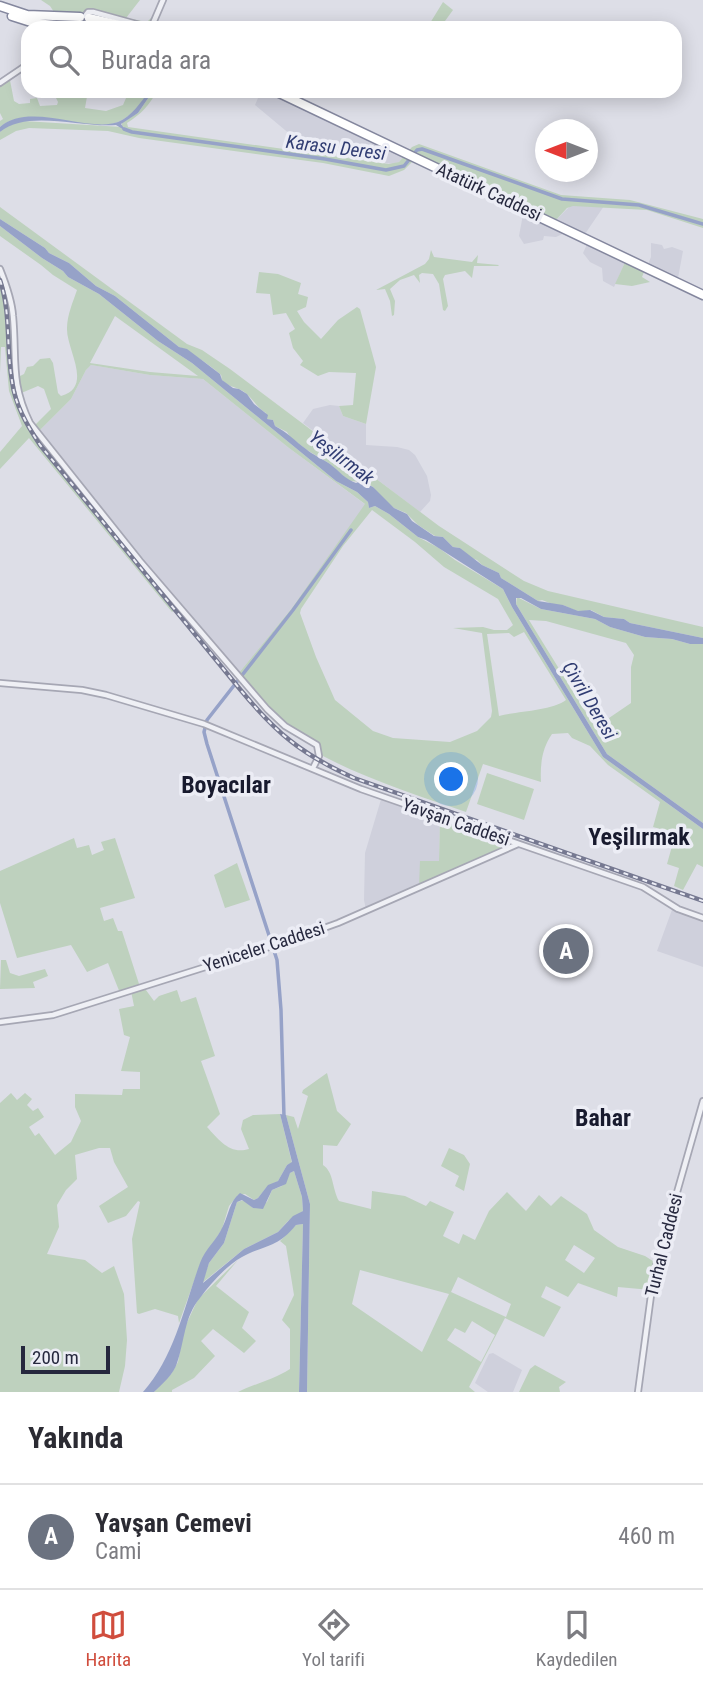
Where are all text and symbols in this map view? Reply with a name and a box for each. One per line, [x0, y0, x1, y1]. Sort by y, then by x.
search box [21, 21, 682, 98]
icon: search [45, 41, 83, 79]
text: Burada ara [101, 45, 211, 75]
north arrow [535, 119, 598, 182]
water label: Karasu Deresi [285, 130, 388, 165]
street label: Atatürk Caddesi [433, 158, 545, 225]
water label: Yeşilırmak [305, 425, 379, 490]
water label: Çivril Deresi [557, 657, 622, 744]
your location [434, 762, 468, 796]
district label: Boyacılar [181, 771, 271, 799]
street label: Yavşan Caddesi [400, 793, 513, 850]
district label: Yeşilırmak [588, 823, 690, 851]
street label: Yeniceler Caddesi [200, 917, 327, 976]
pin: A [543, 925, 589, 977]
district label: Bahar [575, 1104, 631, 1132]
street label: Turhal Caddesi [641, 1191, 686, 1299]
scale bar [21, 1343, 110, 1375]
text: 200 m [32, 1346, 79, 1369]
text: Yakında [28, 1420, 123, 1455]
text: Yavşan Cemevi [95, 1508, 252, 1538]
text: A [44, 1523, 58, 1550]
text: 460 m [618, 1523, 675, 1550]
text: Cami [95, 1538, 142, 1565]
tab: Harita [85, 1606, 131, 1671]
tab: Yol tarifi [302, 1606, 365, 1671]
tab: Kaydedilen [536, 1606, 618, 1671]

